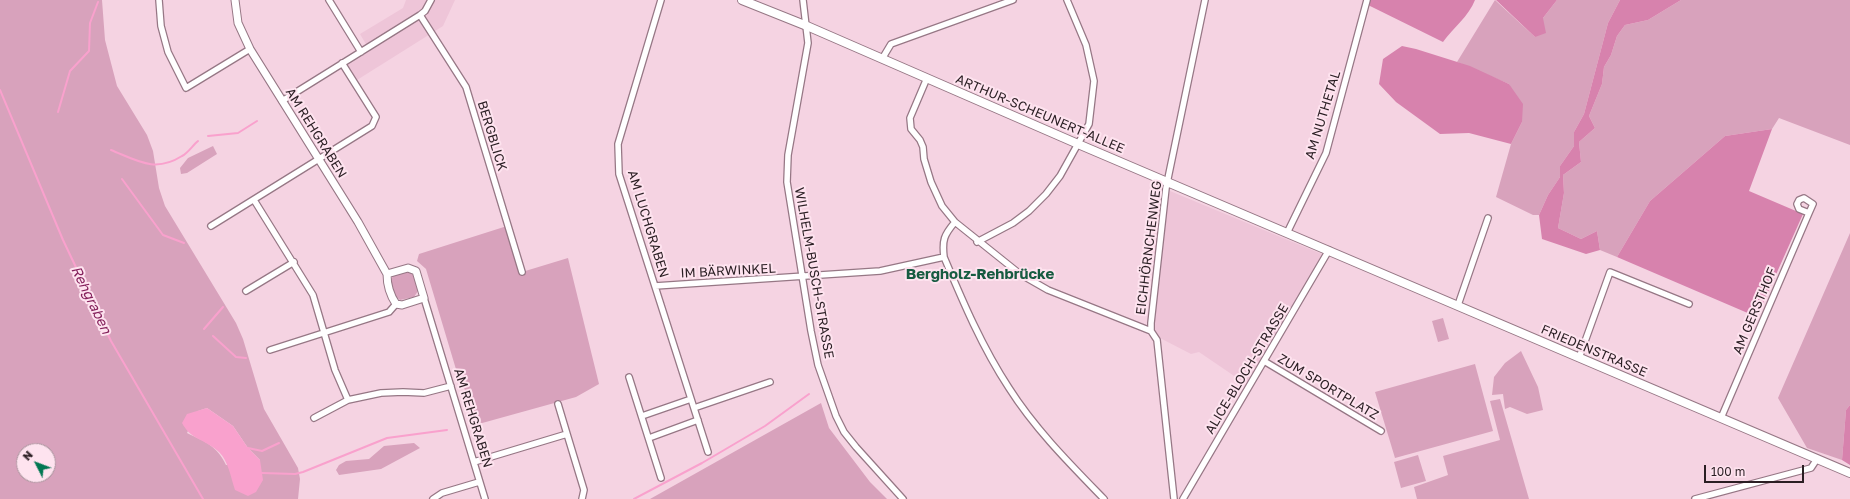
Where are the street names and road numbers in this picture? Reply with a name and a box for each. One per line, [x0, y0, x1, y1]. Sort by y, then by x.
street label: AM NUTHETAL [1302, 69, 1344, 161]
street label: ARTHUR-SCHEUNERT-ALLEE [953, 71, 1127, 157]
street label: AM REHGRABEN [282, 85, 350, 181]
street label: BERGBLICK [474, 99, 510, 173]
street label: AM LUCHGRABEN [624, 168, 672, 280]
street label: EICHHÖRNCHENWEG [1133, 180, 1165, 316]
street label: WILHELM-BUSCH-STRASSE [791, 186, 837, 360]
street label: IM BÄRWINKEL [680, 261, 776, 281]
street label: AM GERSTHOF [1730, 265, 1780, 357]
street label: ALICE-BLOCH-STRASSE [1202, 301, 1292, 437]
street label: FRIEDENSTRASSE [1539, 322, 1649, 380]
street label: ZUM SPORTPLATZ [1275, 351, 1381, 423]
street label: AM REHGRABEN [450, 366, 496, 470]

